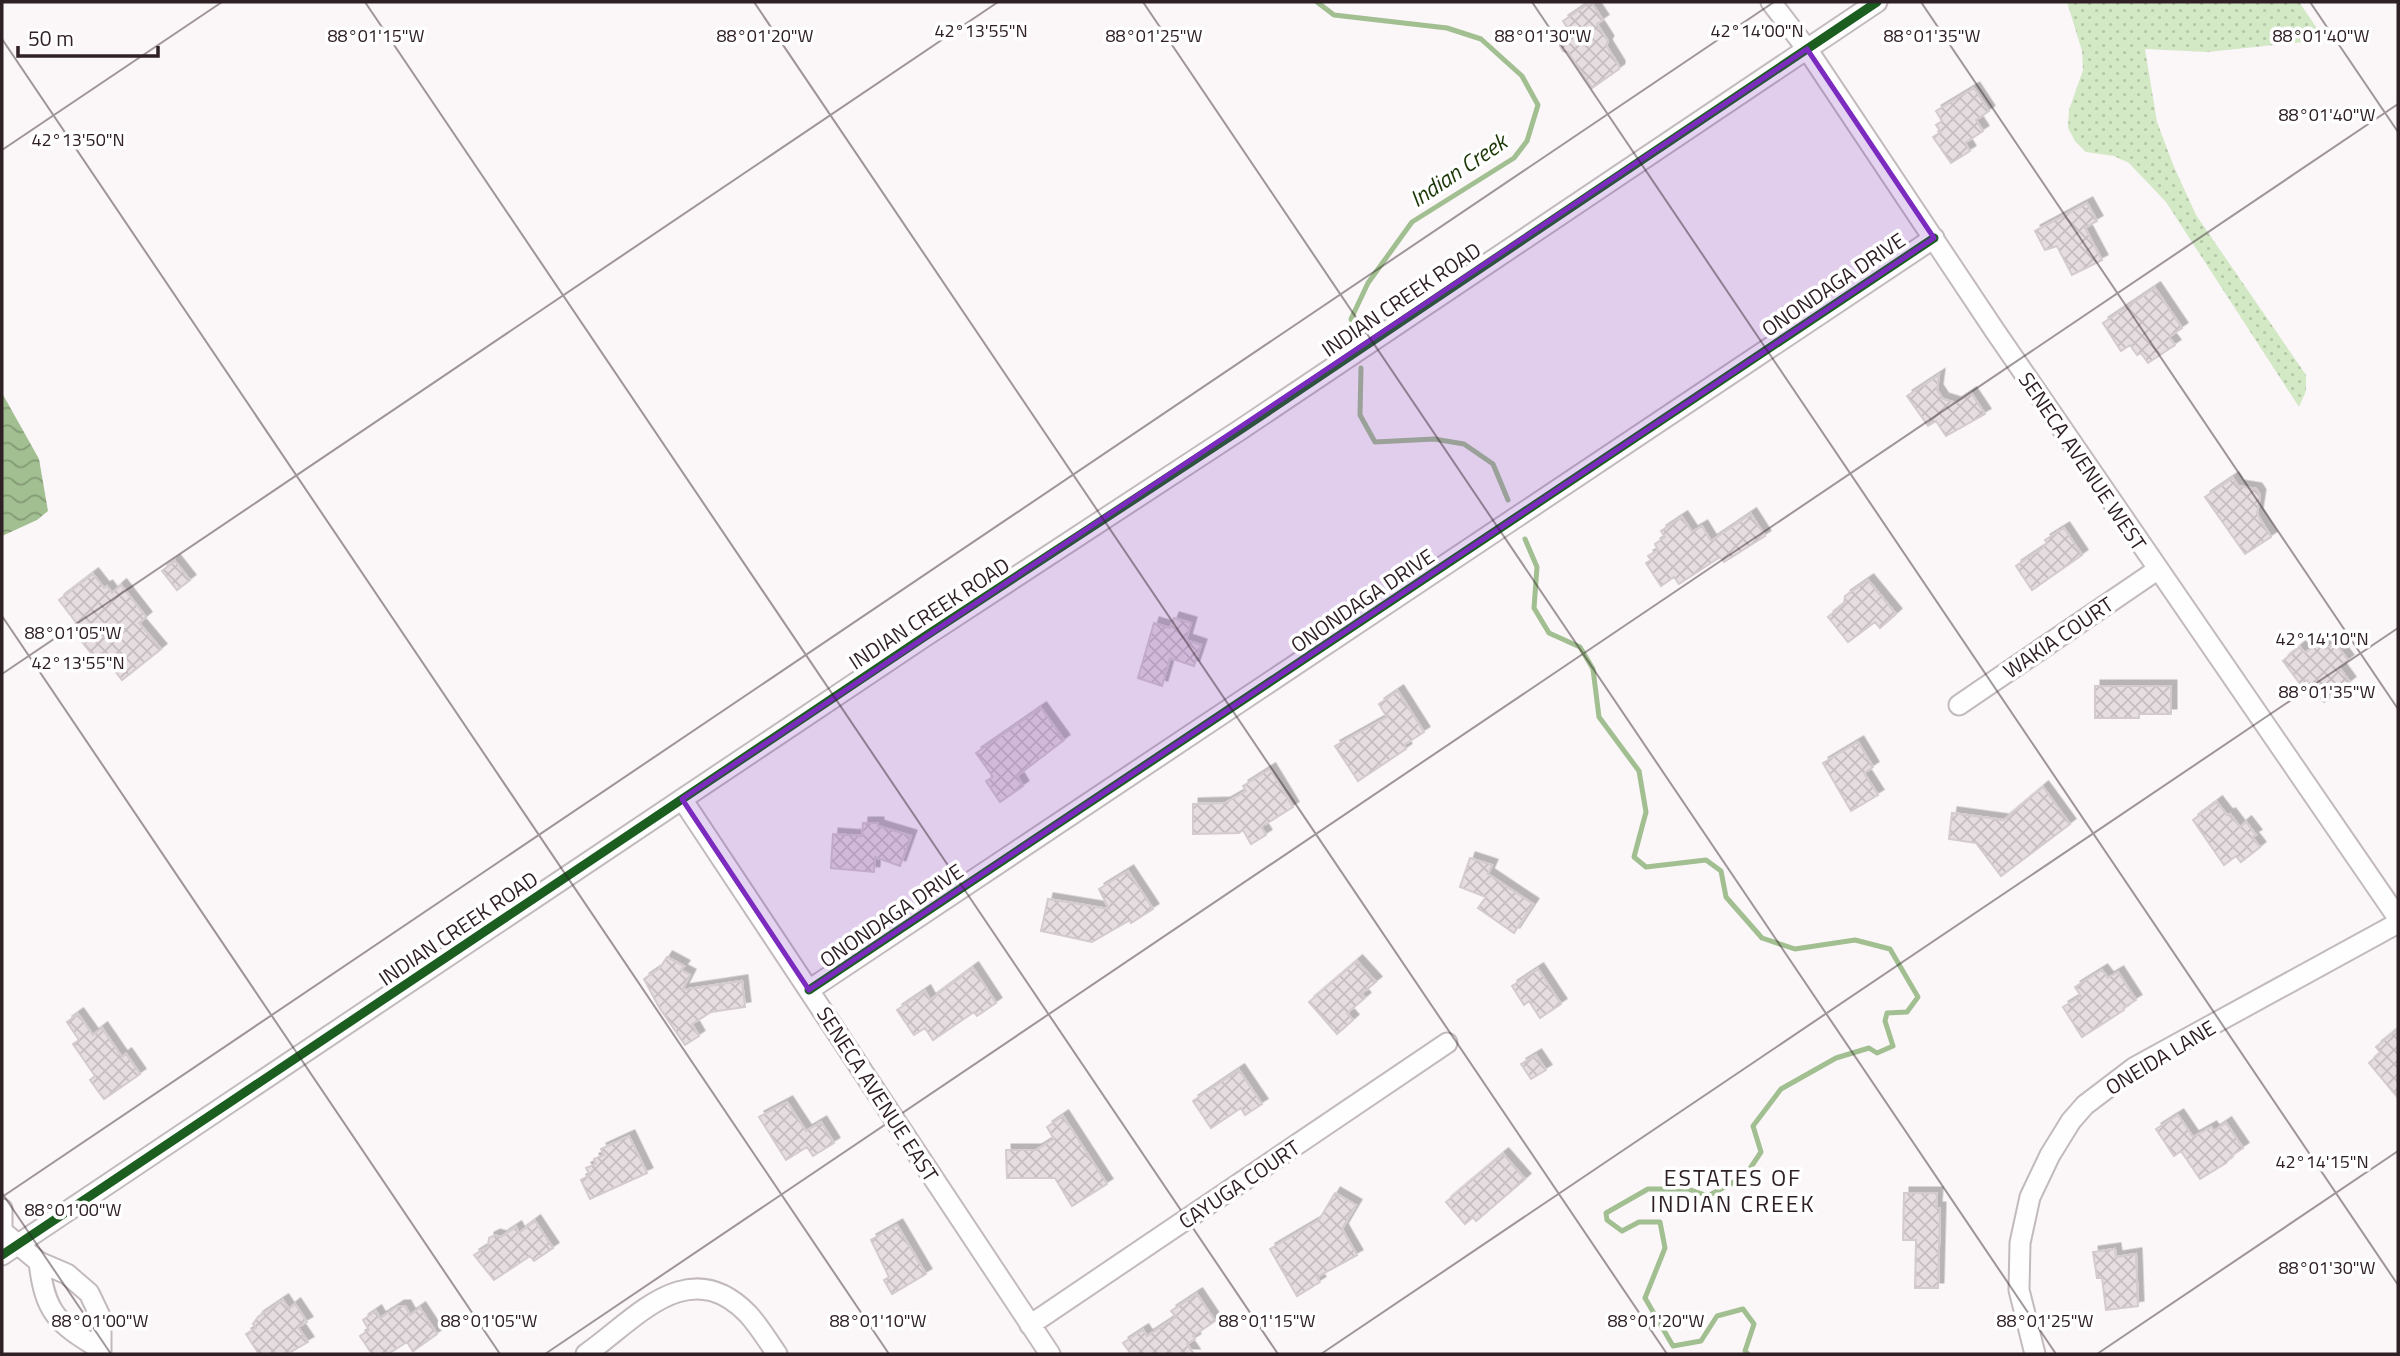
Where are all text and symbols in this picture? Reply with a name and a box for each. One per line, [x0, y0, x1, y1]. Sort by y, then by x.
scale bar [18, 14, 158, 58]
text: 42°13'55"N [934, 17, 1028, 44]
text: 42°14'00"N [1710, 17, 1804, 44]
text: 50 m [28, 22, 74, 54]
text: 88°01'15"W [328, 22, 425, 49]
text: 88°01'20"W [717, 22, 814, 49]
text: 88°01'25"W [1106, 22, 1203, 49]
text: 88°01'30"W [1495, 22, 1592, 49]
text: 88°01'35"W [1884, 22, 1981, 49]
text: 88°01'40"W [2273, 22, 2370, 49]
text: 88°01'40"W [2279, 101, 2376, 128]
water label: Indian Creek [1402, 123, 1516, 216]
text: 42°13'50"N [31, 126, 125, 153]
street label: ONONDAGA DRIVE [1755, 224, 1911, 344]
street label: INDIAN CREEK ROAD [1315, 234, 1487, 364]
street label: SENECA AVENUE WEST [2011, 365, 2155, 557]
street label: ONONDAGA DRIVE [1284, 540, 1440, 660]
street label: INDIAN CREEK ROAD [842, 549, 1016, 677]
street label: WAKIA COURT [1996, 588, 2120, 686]
text: 88°01'05"W [25, 619, 122, 646]
text: 42°14'10"N [2275, 625, 2369, 652]
text: 42°13'55"N [31, 649, 125, 676]
text: 88°01'35"W [2279, 678, 2376, 705]
street label: ONONDAGA DRIVE [813, 855, 969, 975]
street label: INDIAN CREEK ROAD [372, 863, 544, 993]
street label: SENECA AVENUE EAST [809, 1000, 947, 1188]
street label: ONEIDA LANE [2099, 1011, 2221, 1103]
street label: CAYUGA COURT [1172, 1132, 1306, 1236]
text: 42°14'15"N [2275, 1148, 2369, 1175]
district label: ESTATES OF INDIAN CREEK [1650, 1160, 1816, 1221]
text: 88°01'00"W [25, 1196, 122, 1223]
text: 88°01'30"W [2279, 1254, 2376, 1281]
text: 88°01'00"W [52, 1307, 149, 1334]
text: 88°01'05"W [441, 1307, 538, 1334]
text: 88°01'10"W [830, 1307, 927, 1334]
text: 88°01'15"W [1219, 1307, 1316, 1334]
text: 88°01'20"W [1608, 1307, 1705, 1334]
text: 88°01'25"W [1997, 1307, 2094, 1334]

